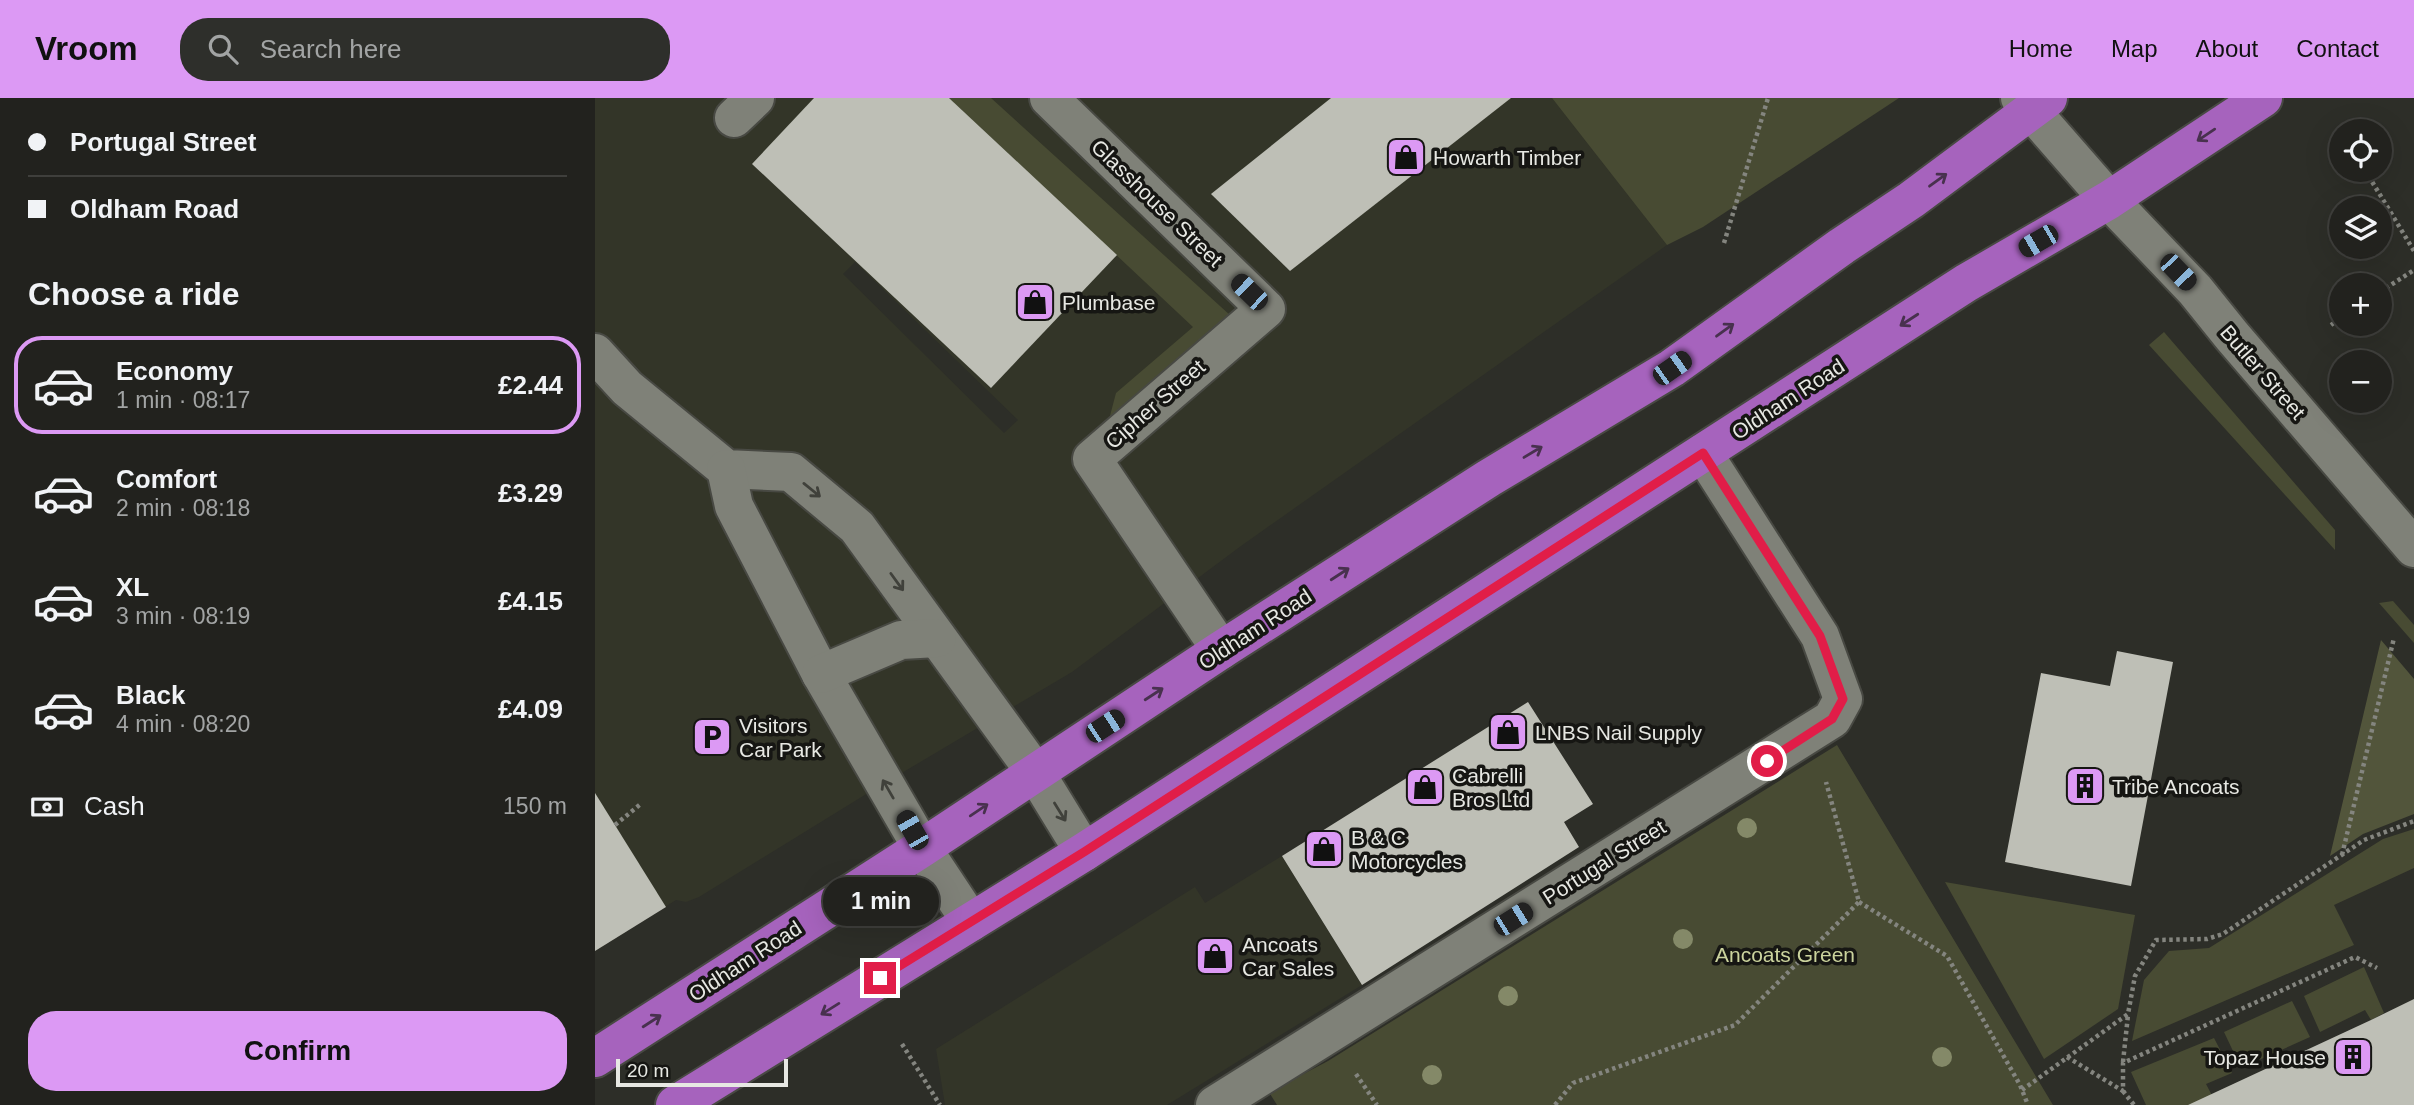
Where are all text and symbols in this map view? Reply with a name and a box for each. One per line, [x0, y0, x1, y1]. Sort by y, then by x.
search box [180, 18, 670, 81]
text: Vroom [35, 30, 138, 67]
icon: search [204, 30, 242, 68]
text: Search here [260, 34, 401, 64]
text: Home [2009, 35, 2073, 62]
text: Map [2111, 35, 2158, 62]
text: About [2196, 35, 2258, 62]
text: Contact [2296, 35, 2379, 62]
map controls [2329, 119, 2392, 413]
button: locate [2329, 119, 2392, 182]
text: Portugal Street [70, 127, 256, 157]
one-way arrow [2197, 128, 2216, 143]
street label: Glasshouse Street [1087, 135, 1227, 271]
shop icon: Howarth Timber [1385, 136, 1427, 178]
place label: Howarth Timber [1433, 146, 1581, 169]
one-way arrow [1929, 172, 1947, 187]
text: Oldham Road [70, 194, 239, 224]
button: layers [2329, 196, 2392, 259]
car [2015, 221, 2062, 261]
car [2156, 250, 2201, 294]
car [1227, 270, 1272, 314]
button: + [2329, 273, 2392, 336]
text: Choose a ride [28, 276, 240, 312]
shop icon: Plumbase [1014, 281, 1056, 323]
place label: Plumbase [1062, 291, 1155, 314]
one-way arrow [1899, 314, 1919, 328]
street label: Butler Street [2216, 320, 2310, 424]
one-way arrow [1715, 323, 1734, 337]
car [1649, 347, 1696, 389]
button: − [2329, 350, 2392, 413]
icon: car [32, 354, 95, 417]
street label: Oldham Road [1727, 354, 1849, 444]
street label: Cipher Street [1101, 355, 1209, 453]
text: Economy [116, 356, 233, 386]
text: £2.44 [498, 370, 563, 400]
text: 1 min · 08:17 [116, 387, 250, 413]
one-way arrow [1522, 445, 1542, 459]
icon: car [32, 462, 95, 525]
text: Comfort [116, 464, 217, 494]
text: £3.29 [498, 478, 563, 508]
one-way arrow [803, 482, 821, 498]
text: 2 min · 08:18 [116, 495, 250, 521]
one-way arrow [1330, 566, 1350, 580]
icon: car [32, 570, 95, 633]
text: XL [116, 572, 149, 602]
one-way arrow [889, 572, 904, 591]
street label: Oldham Road [1194, 584, 1316, 674]
text: £4.15 [498, 586, 563, 616]
text: 3 min · 08:19 [116, 603, 250, 629]
icon: car [32, 678, 95, 741]
text: Black [116, 680, 185, 710]
one-way arrow [1143, 687, 1163, 701]
text: £4.09 [498, 694, 563, 724]
car [1082, 706, 1129, 746]
text: 4 min · 08:20 [116, 711, 250, 737]
shop icon: LNBS Nail Supply [1487, 711, 1529, 753]
place label: Visitors Car Park [739, 714, 822, 761]
parking icon: Visitors Car Park [691, 716, 733, 758]
place label: LNBS Nail Supply [1535, 721, 1702, 744]
route start [1751, 745, 1783, 777]
place label: Cabrelli Bros Ltd [1452, 764, 1530, 811]
building icon: Tribe Ancoats [2064, 765, 2106, 807]
shop icon: Cabrelli Bros Ltd [1404, 766, 1446, 808]
place label: Tribe Ancoats [2112, 775, 2240, 798]
one-way arrow [881, 779, 895, 799]
icon: cash [28, 788, 66, 826]
text: Cash [84, 791, 145, 821]
text: 150 m [503, 793, 567, 819]
one-way arrow [1053, 801, 1067, 821]
one-way arrow [969, 803, 988, 817]
car [893, 807, 932, 853]
street label: Portugal Street [1539, 815, 1670, 909]
place label: B & C Motorcycles [1351, 826, 1463, 873]
shop icon: B & C Motorcycles [1303, 828, 1345, 870]
callout: 1 min [822, 876, 938, 926]
text: 1 min [851, 888, 911, 914]
car [1490, 899, 1537, 939]
street label: Oldham Road [684, 916, 806, 1006]
place label: Ancoats Car Sales [1242, 933, 1334, 980]
shop icon: Ancoats Car Sales [1194, 935, 1236, 977]
park label: Ancoats Green [1715, 943, 1855, 966]
route end [864, 962, 896, 994]
one-way arrow [820, 1003, 840, 1017]
button: Confirm [28, 1011, 567, 1091]
one-way arrow [642, 1013, 662, 1027]
building icon: Topaz House [2332, 1036, 2374, 1078]
place label: Topaz House [2203, 1046, 2326, 1069]
scale bar [616, 1056, 787, 1088]
text: 20 m [627, 1060, 669, 1081]

